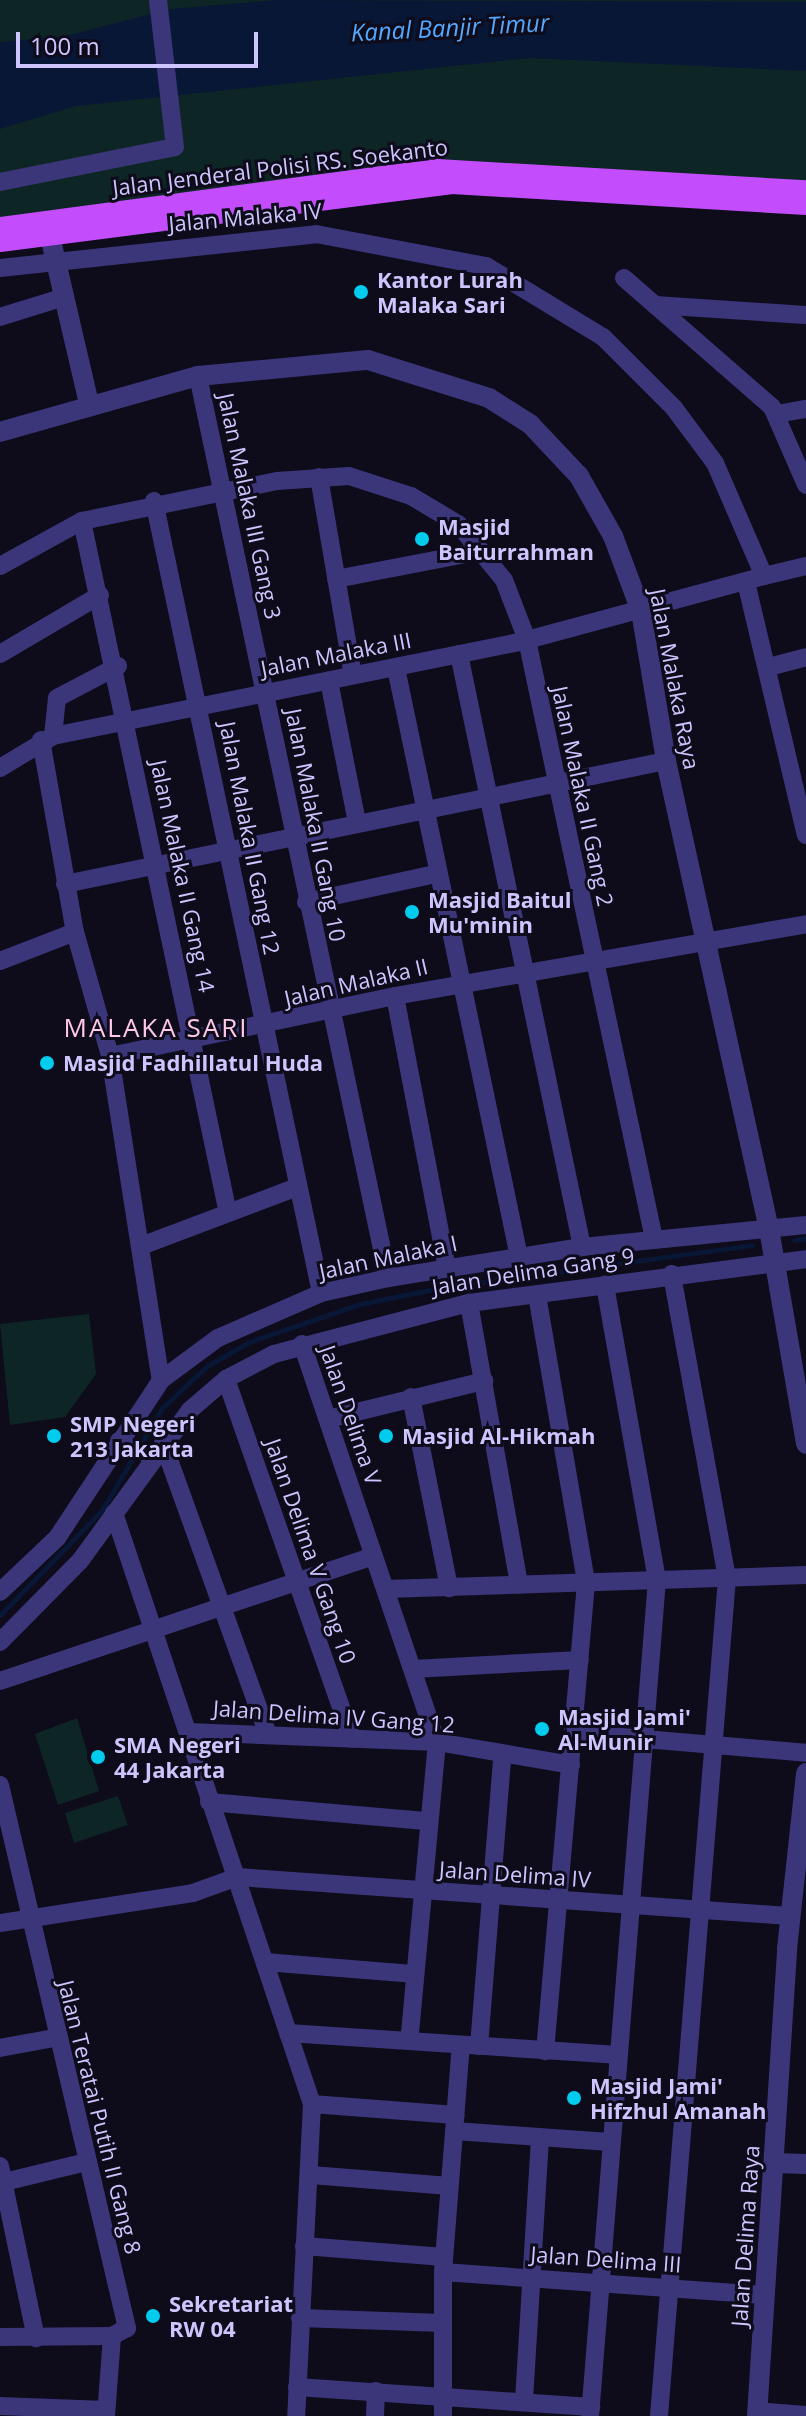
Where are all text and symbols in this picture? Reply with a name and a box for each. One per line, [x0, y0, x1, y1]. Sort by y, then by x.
water label: Kanal Banjir Timur [350, 7, 550, 47]
scale bar [20, 16, 262, 66]
text: 100 m [30, 29, 100, 62]
street label: Jalan Jenderal Polisi RS. Soekanto [111, 133, 449, 201]
street label: Jalan Malaka IV [167, 197, 323, 237]
place label: Kantor Lurah Malaka Sari [377, 266, 523, 318]
marker: Kantor Lurah Malaka Sari [352, 283, 370, 301]
street label: Jalan Malaka III Gang 3 [213, 391, 287, 621]
place label: Masjid Baiturrahman [438, 513, 594, 564]
marker: Masjid Baiturrahman [413, 530, 431, 548]
street label: Jalan Malaka Raya [645, 586, 705, 772]
street label: Jalan Malaka III [258, 626, 414, 682]
street label: Jalan Malaka II Gang 2 [547, 684, 619, 908]
street label: Jalan Malaka II Gang 10 [280, 706, 352, 944]
street label: Jalan Malaka II Gang 12 [214, 719, 286, 957]
street label: Jalan Malaka II Gang 14 [145, 757, 221, 995]
place label: Masjid Baitul Mu'minin [428, 886, 572, 938]
marker: Masjid Baitul Mu'minin [403, 903, 421, 921]
street label: Jalan Malaka II [282, 953, 430, 1011]
district label: MALAKA SARI [64, 1012, 248, 1044]
place label: Masjid Fadhillatul Huda [63, 1050, 323, 1076]
marker: Masjid Fadhillatul Huda [38, 1054, 56, 1072]
street label: Jalan Malaka I [317, 1229, 459, 1285]
street label: Jalan Delima Gang 9 [430, 1242, 636, 1300]
street label: Jalan Delima V [315, 1342, 387, 1488]
place label: SMP Negeri 213 Jakarta [70, 1410, 195, 1462]
place label: Masjid Al-Hikmah [402, 1423, 596, 1449]
marker: SMP Negeri 213 Jakarta [45, 1427, 63, 1445]
marker: Masjid Al-Hikmah [377, 1427, 395, 1445]
street label: Jalan Delima V Gang 10 [260, 1435, 362, 1667]
street label: Jalan Delima IV Gang 12 [212, 1694, 456, 1738]
place label: Masjid Jami' Al-Munir [558, 1703, 691, 1754]
marker: Masjid Jami' Al-Munir [533, 1720, 551, 1738]
place label: SMA Negeri 44 Jakarta [114, 1731, 241, 1782]
marker: SMA Negeri 44 Jakarta [89, 1748, 107, 1766]
street label: Jalan Delima IV [438, 1856, 592, 1892]
street label: Jalan Teratai Putih II Gang 8 [53, 1977, 147, 2257]
place label: Masjid Jami' Hifzhul Amanah [590, 2072, 766, 2124]
marker: Masjid Jami' Hifzhul Amanah [565, 2089, 583, 2107]
street label: Jalan Delima Raya [725, 2144, 765, 2328]
street label: Jalan Delima III [530, 2241, 682, 2277]
place label: Sekretariat RW 04 [169, 2290, 293, 2342]
marker: Sekretariat RW 04 [144, 2307, 162, 2325]

